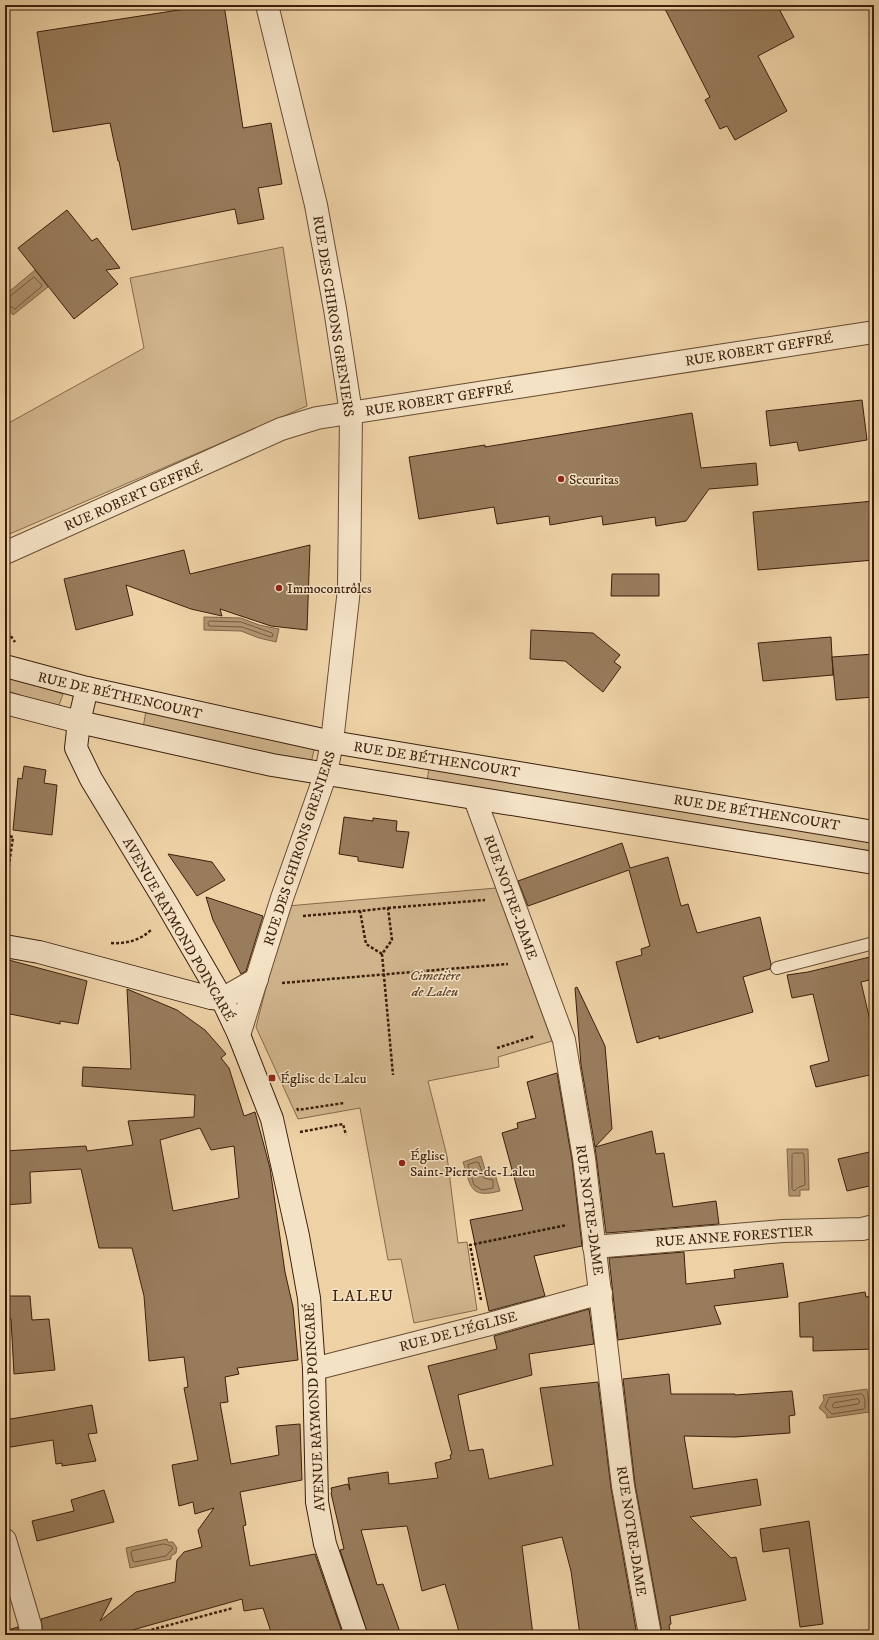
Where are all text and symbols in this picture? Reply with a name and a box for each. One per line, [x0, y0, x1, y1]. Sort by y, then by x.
street label: RUE DES CHIRONS GRENIERS [308, 214, 358, 418]
street label: RUE ROBERT GEFFRÉ [684, 329, 835, 371]
street label: RUE ROBERT GEFFRÉ [364, 379, 515, 421]
street label: RUE ROBERT GEFFRÉ [61, 458, 205, 536]
place label: Securitas [569, 471, 619, 489]
marker: Securitas [556, 474, 566, 484]
place label: Immocontrôles [287, 580, 372, 598]
marker: Immocontrôles [274, 583, 284, 593]
street label: RUE DE BÉTHENCOURT [36, 668, 204, 724]
street label: RUE DE BÉTHENCOURT [352, 738, 522, 782]
street label: RUE DES CHIRONS GRENIERS [260, 749, 340, 948]
street label: RUE DE BÉTHENCOURT [672, 791, 842, 835]
street label: RUE NOTRE-DAME [479, 832, 541, 962]
street label: AVENUE RAYMOND POINCARÉ [118, 834, 238, 1025]
park label: Cimetière de Laleu [410, 967, 462, 1001]
place label: Église de Laleu [280, 1070, 367, 1088]
marker: Église de Laleu [267, 1073, 277, 1083]
street label: RUE NOTRE-DAME [571, 1144, 607, 1277]
place label: Église Saint-Pierre-de-Laleu [410, 1147, 535, 1181]
marker: Église Saint-Pierre-de-Laleu [397, 1158, 407, 1168]
street label: RUE ANNE FORESTIER [655, 1222, 814, 1251]
district label: LALEU [332, 1286, 394, 1306]
street label: AVENUE RAYMOND POINCARÉ [301, 1302, 329, 1512]
street label: RUE DE L'ÉGLISE [397, 1308, 519, 1356]
street label: RUE NOTRE-DAME [612, 1465, 650, 1598]

